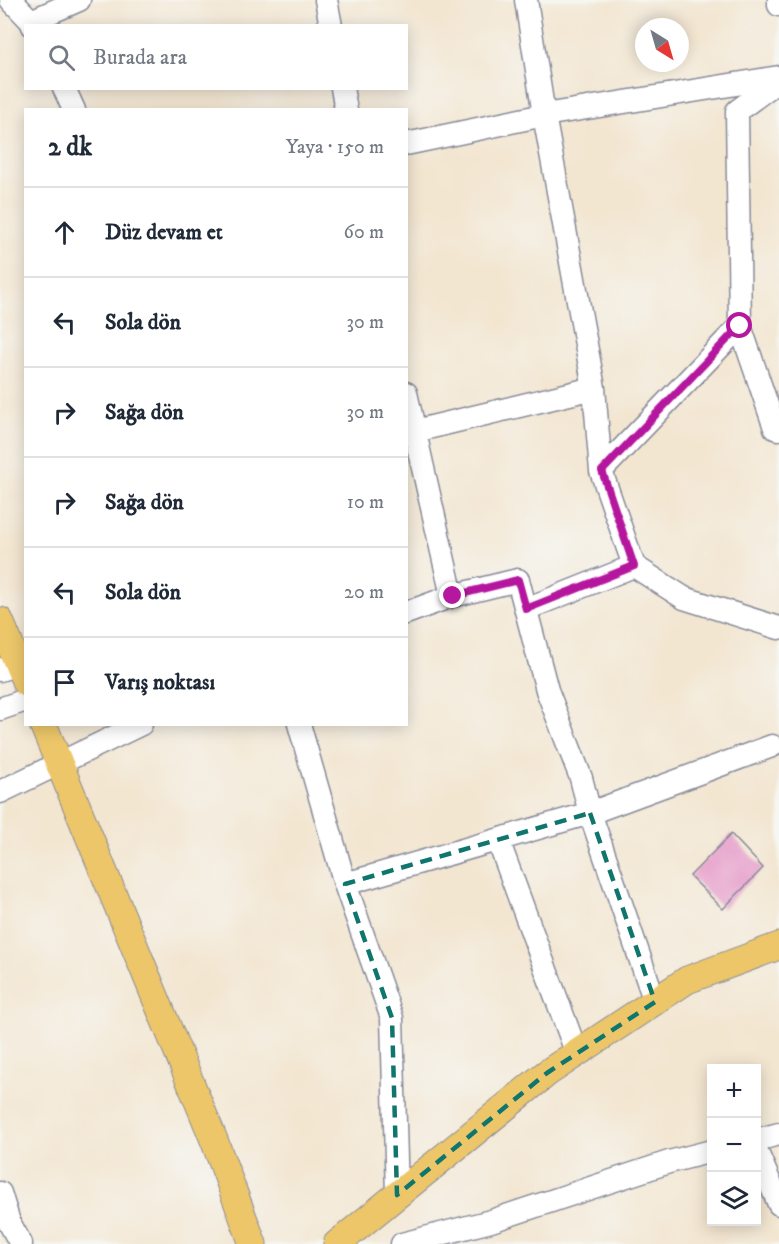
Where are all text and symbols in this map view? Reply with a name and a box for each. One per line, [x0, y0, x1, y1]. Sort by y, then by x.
north arrow [635, 18, 689, 72]
search box [24, 24, 408, 90]
icon: search [45, 41, 78, 74]
text: Burada ara [93, 44, 187, 71]
text: 2 dk [48, 131, 92, 164]
text: Yaya · 150 m [286, 135, 384, 160]
icon: ahead [48, 216, 81, 249]
text: Düz devam et [105, 219, 223, 246]
text: 60 m [344, 220, 384, 245]
icon: left [48, 306, 81, 339]
text: Sola dön [105, 309, 181, 336]
text: 30 m [346, 310, 384, 335]
route start [726, 312, 752, 338]
icon: right [48, 396, 81, 429]
text: Sağa dön [105, 399, 184, 426]
text: 30 m [346, 400, 384, 425]
icon: right [48, 486, 81, 519]
text: Sağa dön [105, 489, 184, 516]
text: 10 m [347, 490, 384, 515]
icon: left [48, 576, 81, 609]
text: Sola dön [105, 579, 181, 606]
text: 20 m [344, 580, 384, 605]
route end [439, 582, 465, 608]
icon: arrive [48, 666, 81, 699]
text: Varış noktası [105, 669, 215, 696]
map controls [707, 1064, 761, 1226]
button: + [707, 1064, 761, 1118]
button: − [707, 1118, 761, 1172]
button: layers [707, 1172, 761, 1226]

